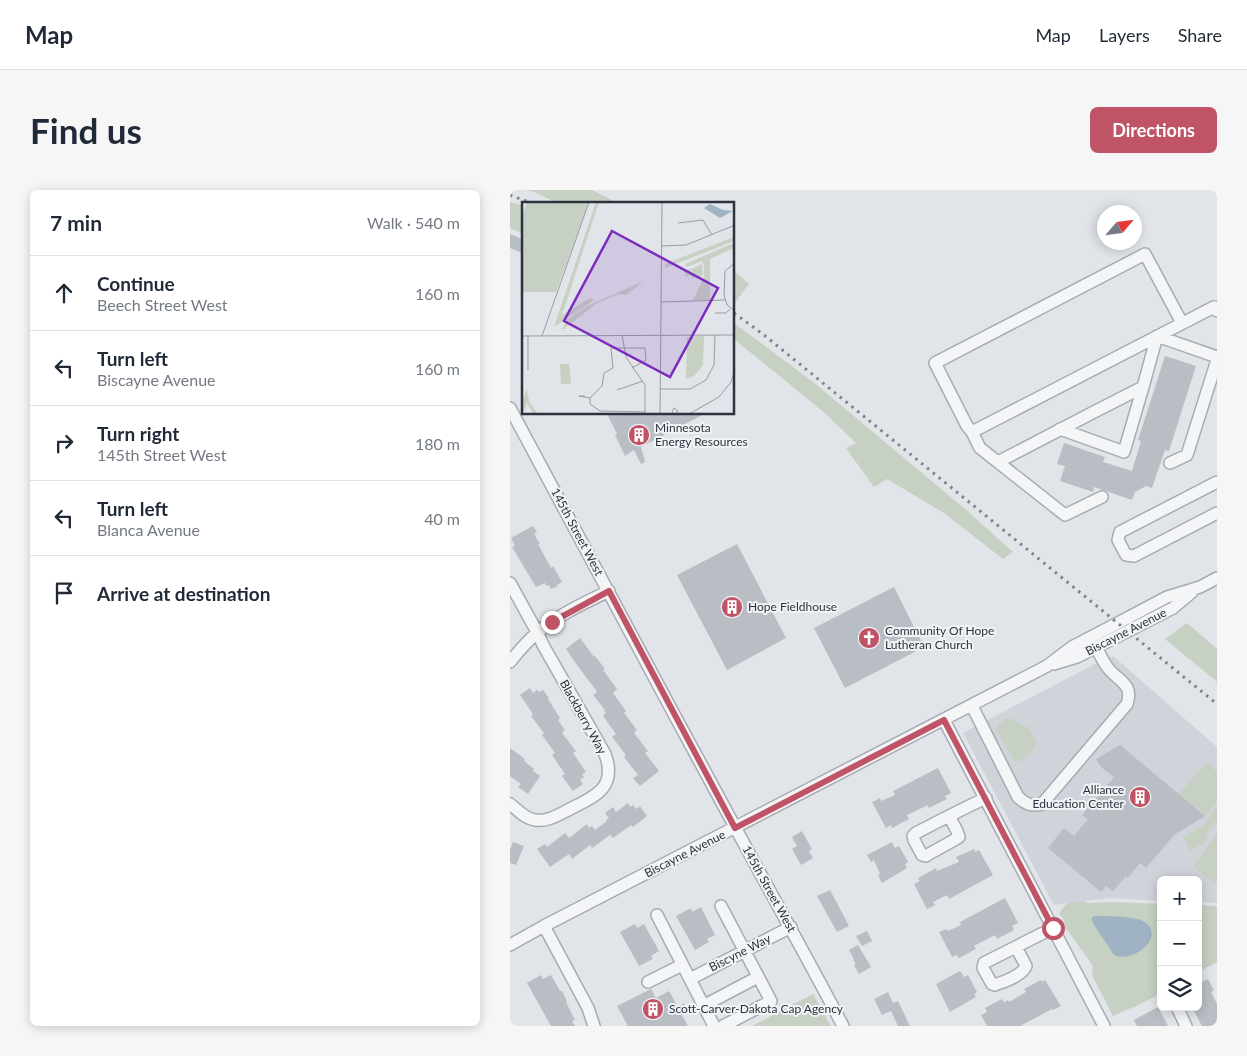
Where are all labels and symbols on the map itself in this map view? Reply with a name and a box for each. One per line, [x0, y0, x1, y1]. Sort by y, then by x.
inset map [522, 202, 735, 415]
north arrow [1097, 205, 1142, 250]
place label: Minnesota Energy Resources [655, 420, 748, 449]
building icon: Minnesota Energy Resources [627, 423, 651, 447]
street label: 145th Street West [548, 485, 607, 579]
building icon: Hope Fieldhouse [720, 595, 744, 619]
place label: Hope Fieldhouse [748, 599, 837, 614]
street label: Biscayne Avenue [1083, 605, 1169, 658]
route end [541, 611, 564, 634]
place label: Community Of Hope Lutheran Church [885, 623, 994, 652]
church icon: Community Of Hope Lutheran Church [857, 626, 881, 650]
street label: Blackberry Way [557, 677, 610, 757]
place label: Alliance Education Center [1033, 782, 1125, 811]
building icon: Alliance Education Center [1128, 785, 1152, 809]
street label: Biscayne Avenue [642, 827, 728, 880]
street label: 145th Street West [739, 843, 800, 935]
route start [1042, 917, 1065, 940]
street label: Biscyne Way [706, 930, 774, 975]
building icon: Scott-Carver-Dakota Cap Agency [641, 997, 665, 1021]
place label: Scott-Carver-Dakota Cap Agency [669, 1001, 844, 1016]

